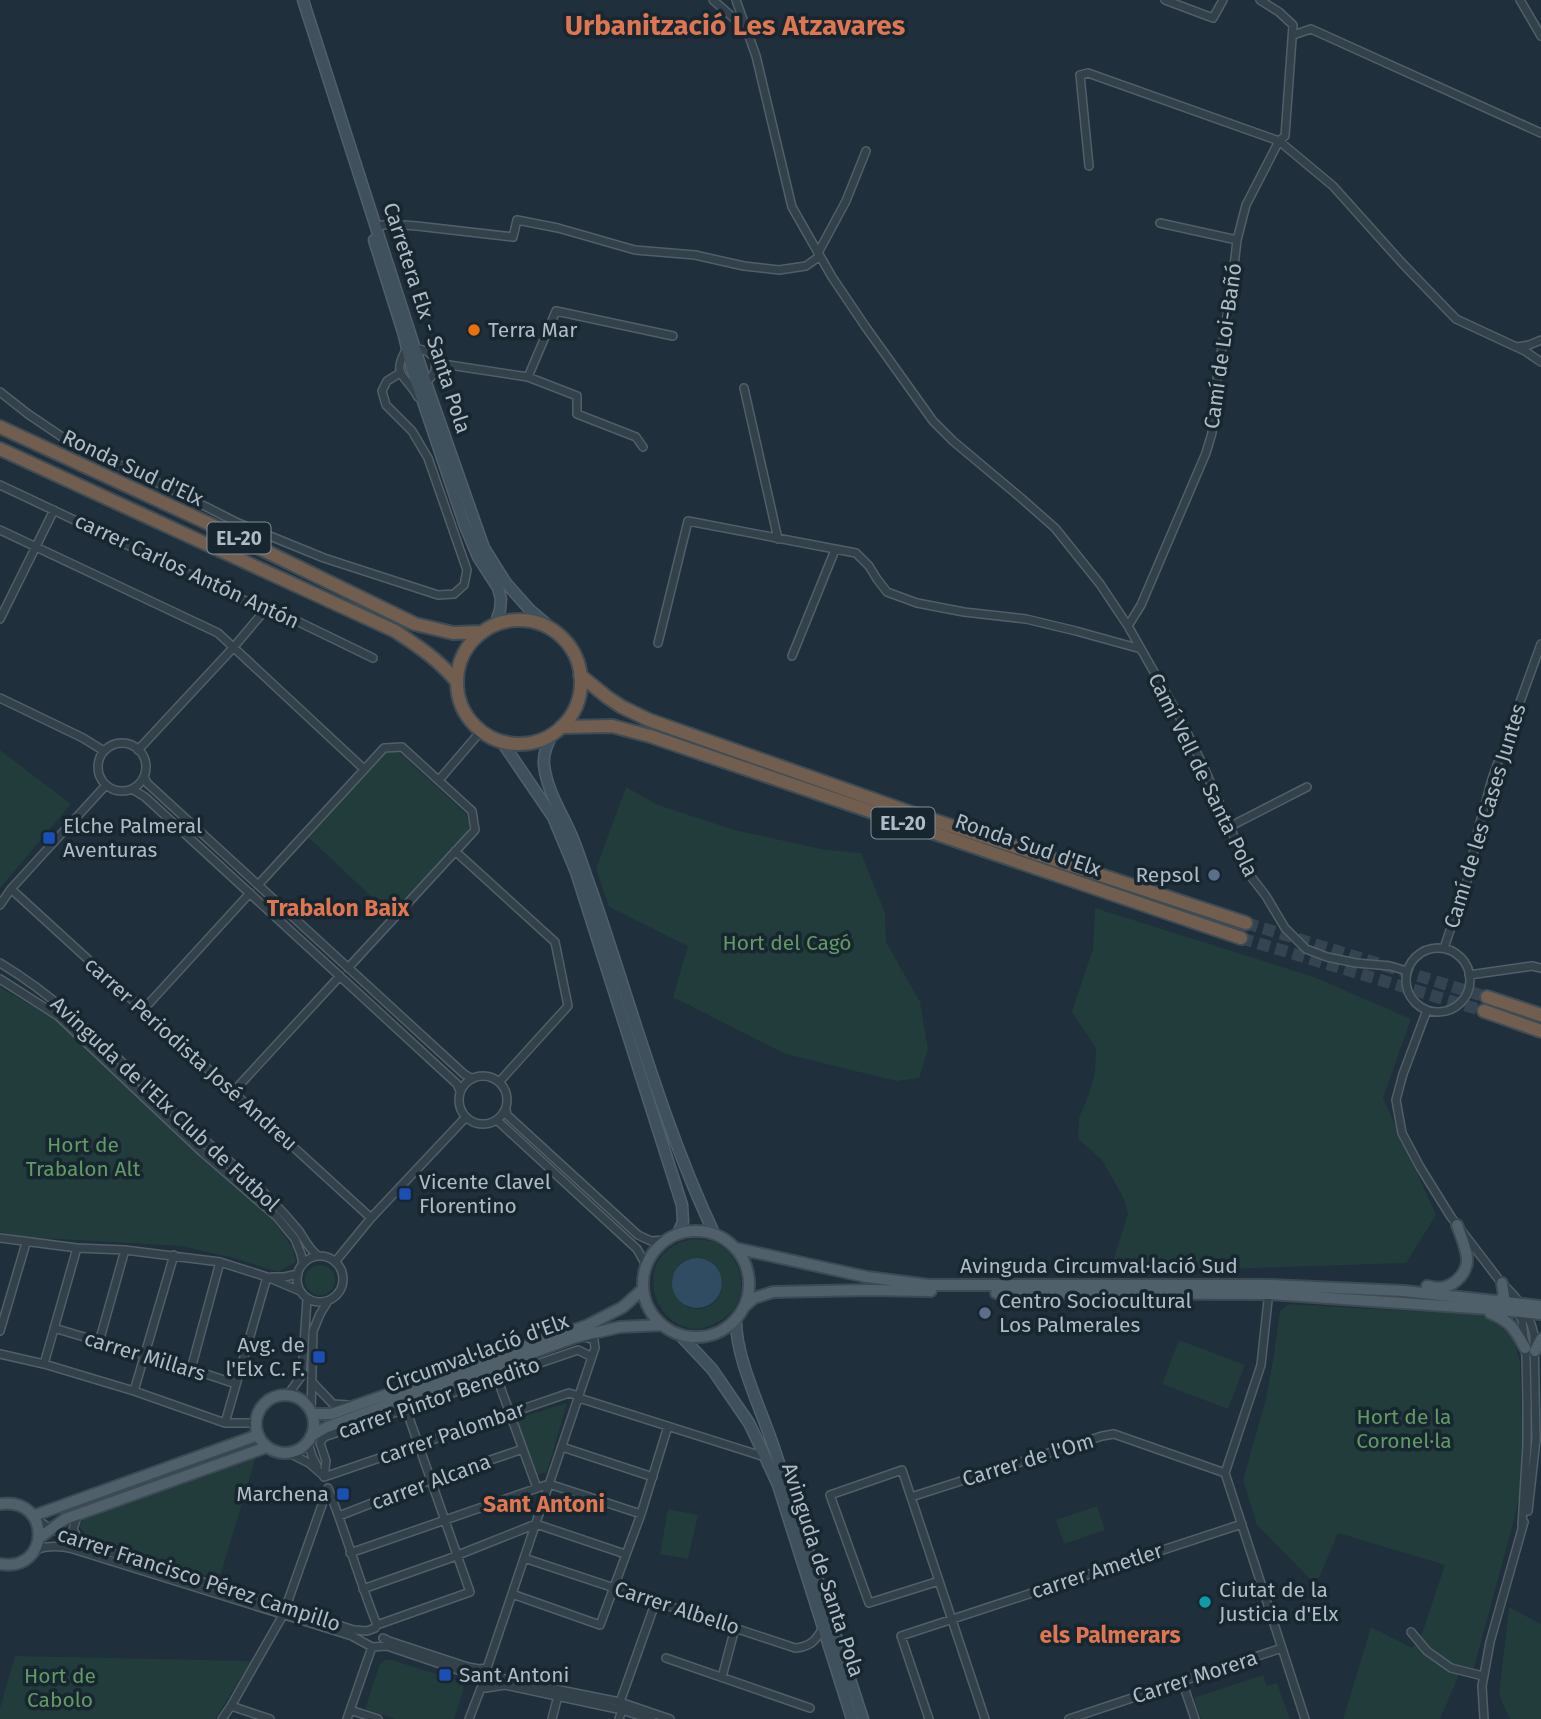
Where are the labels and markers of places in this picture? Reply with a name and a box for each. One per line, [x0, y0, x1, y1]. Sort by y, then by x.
place label: Terra Mar [488, 317, 577, 343]
marker: Terra Mar [466, 322, 482, 338]
place label: Elche Palmeral Aventuras [63, 813, 202, 863]
marker: Elche Palmeral Aventuras [41, 830, 57, 846]
place label: Repsol [1135, 862, 1200, 888]
marker: Repsol [1206, 867, 1222, 883]
place label: Vicente Clavel Florentino [419, 1169, 551, 1219]
marker: Vicente Clavel Florentino [397, 1186, 413, 1202]
place label: Centro Sociocultural Los Palmerales [999, 1288, 1192, 1338]
marker: Centro Sociocultural Los Palmerales [977, 1305, 993, 1321]
place label: Avg. de l'Elx C. F. [226, 1332, 305, 1382]
marker: Avg. de l'Elx C. F. [311, 1349, 327, 1365]
place label: Marchena [236, 1481, 329, 1507]
marker: Marchena [335, 1486, 351, 1502]
place label: Ciutat de la Justicia d'Elx [1219, 1577, 1339, 1627]
marker: Ciutat de la Justicia d'Elx [1197, 1594, 1213, 1610]
place label: Sant Antoni [459, 1662, 569, 1688]
marker: Sant Antoni [437, 1667, 453, 1683]

